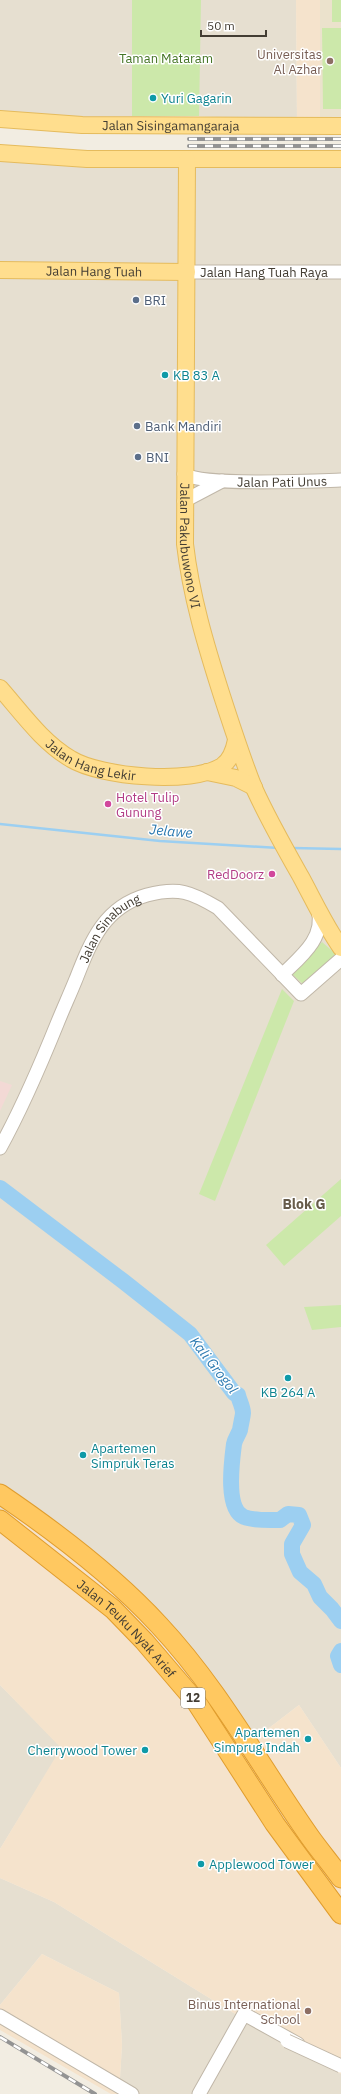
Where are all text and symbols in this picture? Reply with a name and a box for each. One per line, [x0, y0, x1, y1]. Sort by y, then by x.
scale bar [201, 12, 266, 38]
text: 50 m [207, 18, 235, 33]
place label: Universitas Al Azhar [257, 46, 322, 78]
park label: Taman Mataram [119, 50, 213, 67]
marker: Universitas Al Azhar [325, 56, 335, 66]
place label: Yuri Gagarin [161, 90, 232, 107]
marker: Yuri Gagarin [148, 93, 158, 103]
street label: Jalan Sisingamangaraja [102, 117, 240, 135]
street label: Jalan Hang Tuah [46, 262, 142, 281]
street label: Jalan Hang Tuah Raya [200, 264, 328, 281]
place label: BRI [144, 292, 166, 309]
marker: BRI [131, 295, 141, 305]
place label: KB 83 A [173, 367, 220, 384]
marker: KB 83 A [160, 370, 170, 380]
place label: Bank Mandiri [145, 418, 221, 435]
marker: Bank Mandiri [132, 421, 142, 431]
place label: BNI [146, 449, 169, 466]
marker: BNI [133, 452, 143, 462]
street label: Jalan Pati Unus [237, 473, 328, 491]
street label: Jalan Pakubuwono VI [176, 483, 204, 610]
street label: Jalan Hang Lekir [42, 736, 137, 785]
place label: Hotel Tulip Gunung [116, 789, 179, 821]
marker: Hotel Tulip Gunung [103, 799, 113, 809]
water label: Jelawe [149, 820, 193, 842]
place label: RedDoorz [207, 866, 264, 883]
marker: RedDoorz [267, 869, 277, 879]
street label: Jalan Sinabung [75, 890, 143, 966]
district label: Blok G [283, 1195, 325, 1213]
water label: Kali Grogol [186, 1333, 242, 1397]
marker: KB 264 A [283, 1373, 293, 1383]
place label: KB 264 A [261, 1384, 316, 1401]
place label: Apartemen Simpruk Teras [91, 1440, 175, 1472]
marker: Apartemen Simpruk Teras [78, 1450, 88, 1460]
street label: Jalan Teuku Nyak Arief [73, 1576, 179, 1681]
road number: 12 [181, 1688, 205, 1708]
place label: Apartemen Simprug Indah [214, 1724, 300, 1756]
marker: Apartemen Simprug Indah [303, 1734, 313, 1744]
place label: Cherrywood Tower [28, 1742, 137, 1759]
marker: Cherrywood Tower [140, 1745, 150, 1755]
place label: Applewood Tower [209, 1856, 314, 1873]
marker: Applewood Tower [196, 1859, 206, 1869]
place label: Binus International School [188, 1996, 300, 2028]
marker: Binus International School [303, 2006, 313, 2016]

